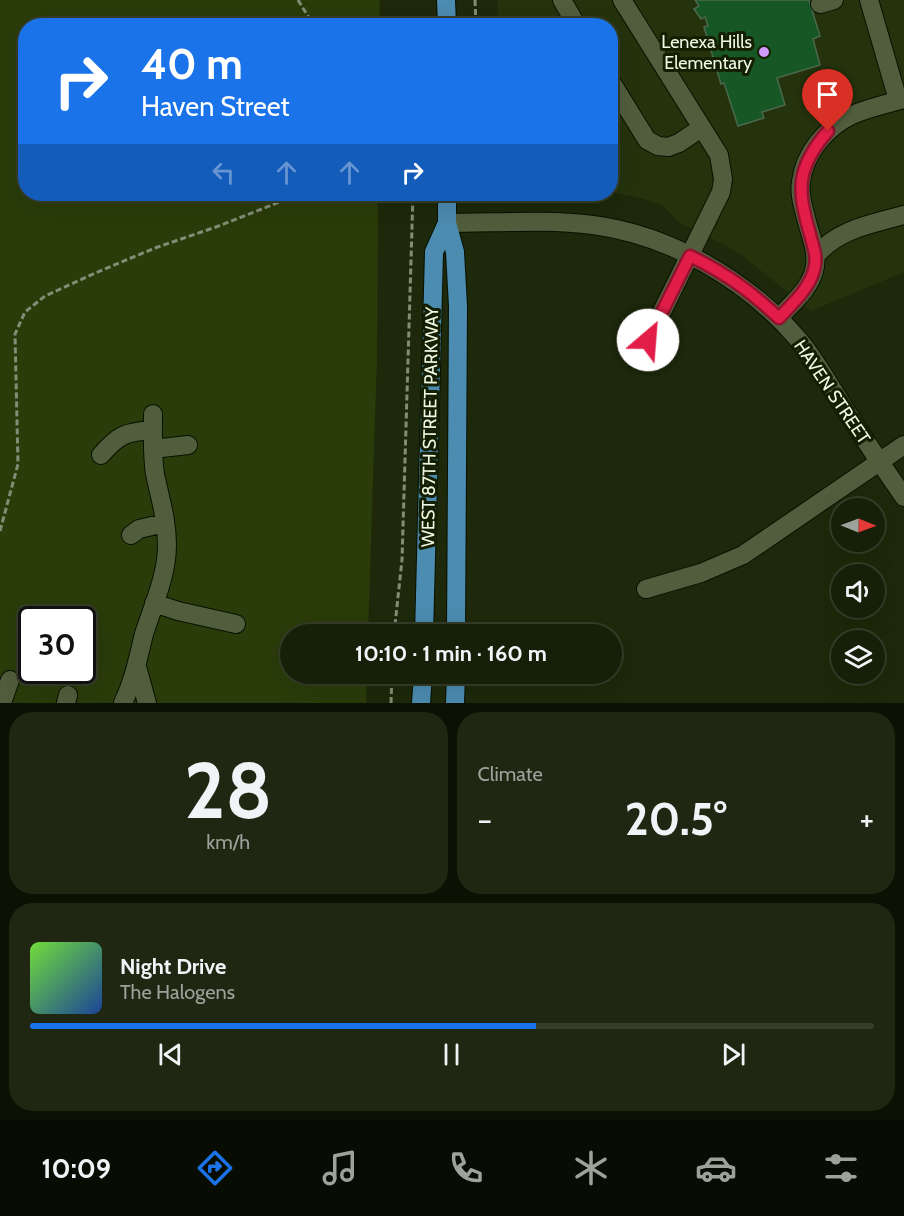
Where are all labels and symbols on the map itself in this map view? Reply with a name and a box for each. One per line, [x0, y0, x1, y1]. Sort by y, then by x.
place label: Lenexa Hills Elementary [661, 31, 752, 74]
marker: Lenexa Hills Elementary [757, 45, 771, 59]
pin [802, 69, 853, 131]
street label: WEST 87TH STREET PARKWAY [417, 306, 443, 547]
position arrow [616, 308, 680, 372]
street label: HAVEN STREET [789, 336, 875, 449]
north arrow [831, 498, 885, 552]
speed limit sign: 30 [18, 606, 96, 684]

